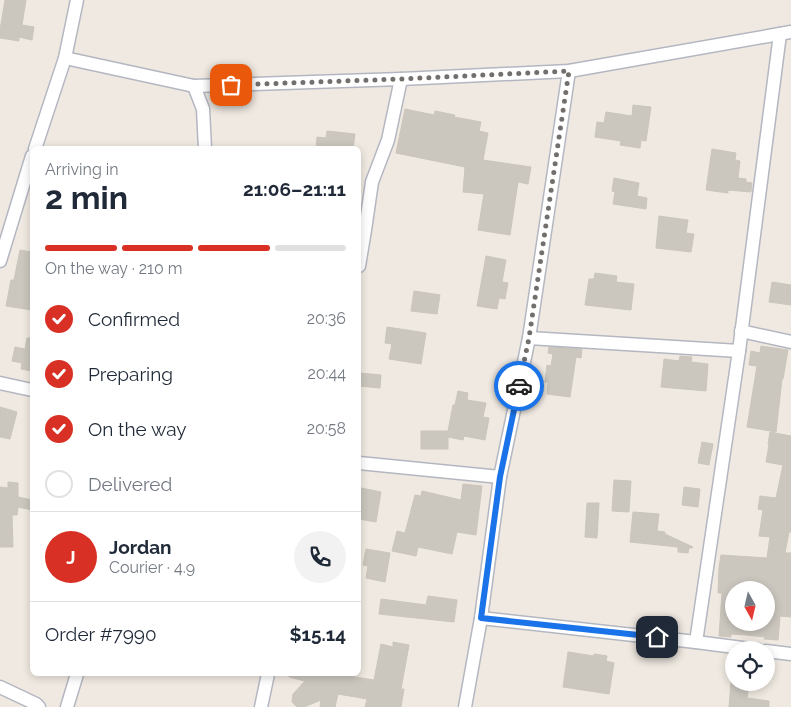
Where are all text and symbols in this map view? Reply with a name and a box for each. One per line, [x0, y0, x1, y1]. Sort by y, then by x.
pin [210, 64, 252, 106]
icon: bag [217, 71, 245, 99]
text: Arriving in [45, 160, 119, 179]
text: 21:06–21:11 [243, 178, 346, 200]
text: 2 min [45, 179, 128, 216]
text: On the way · 210 m [45, 259, 183, 278]
icon: check [45, 305, 73, 333]
text: Confirmed [88, 308, 180, 330]
text: 20:36 [307, 309, 346, 328]
icon: check [45, 360, 73, 388]
courier [494, 361, 544, 411]
text: Preparing [88, 363, 173, 385]
text: 20:44 [307, 364, 346, 383]
icon: car [505, 372, 533, 400]
icon: check [45, 415, 73, 443]
text: On the way [88, 418, 187, 440]
text: 20:58 [307, 419, 346, 438]
text: Delivered [88, 473, 172, 495]
button: phone [294, 531, 346, 583]
text: Jordan [109, 536, 172, 558]
text: J [66, 546, 76, 568]
text: Courier · 4.9 [109, 558, 195, 577]
north arrow [725, 581, 775, 631]
map controls [725, 581, 775, 691]
pin [636, 616, 678, 658]
text: Order #7990 [45, 623, 157, 645]
text: $15.14 [290, 623, 346, 645]
icon: home [643, 623, 671, 651]
button: locate [725, 641, 775, 691]

